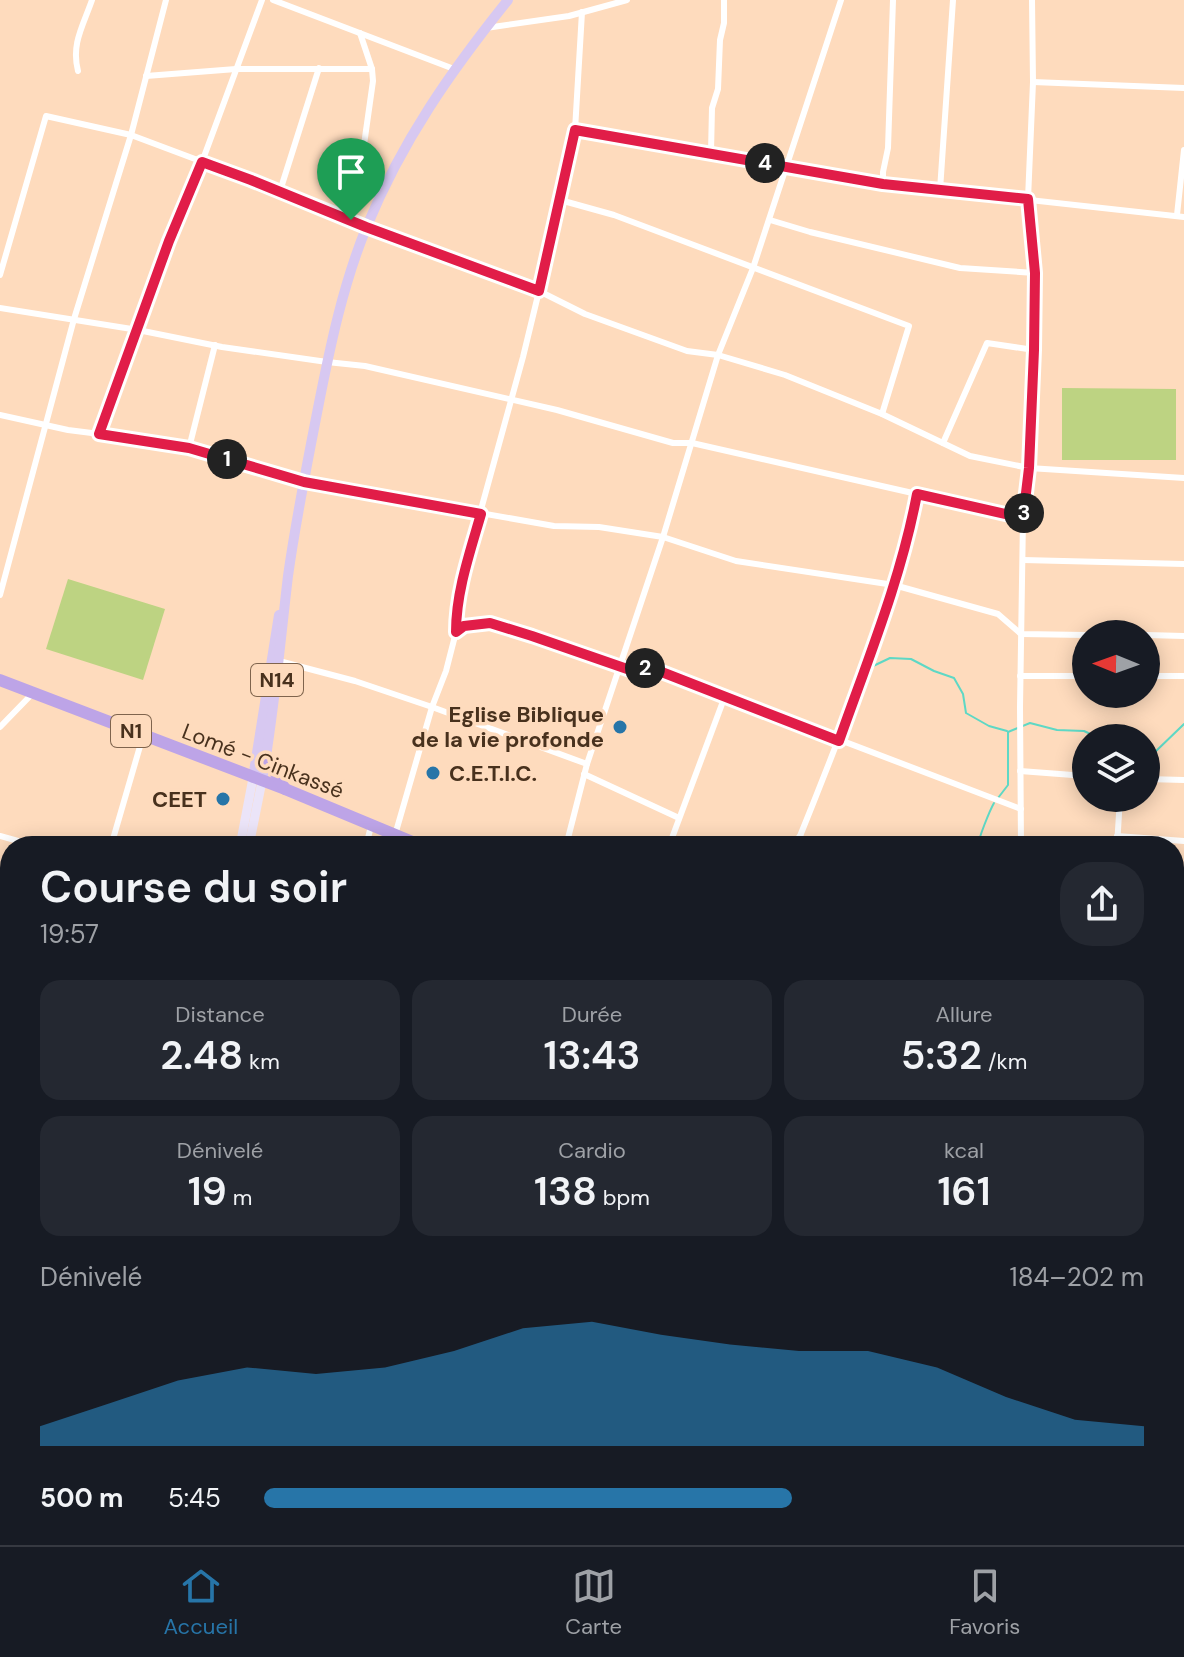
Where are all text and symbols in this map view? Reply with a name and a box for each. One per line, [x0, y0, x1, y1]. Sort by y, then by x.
pin [317, 138, 385, 220]
pin: 4 [745, 143, 785, 183]
text: 4 [758, 148, 772, 177]
icon: arrive [329, 150, 373, 194]
pin: 1 [207, 439, 247, 479]
text: 1 [223, 444, 231, 473]
pin: 3 [1004, 493, 1044, 533]
text: 3 [1017, 498, 1031, 527]
north arrow [1072, 620, 1160, 708]
map controls [1072, 620, 1160, 812]
pin: 2 [625, 648, 665, 688]
text: 2 [639, 653, 651, 682]
road number: N14 [251, 664, 303, 696]
place label: Eglise Biblique de la vie profonde [411, 700, 604, 754]
road number: N1 [111, 715, 151, 747]
street label: Lomé - Cinkassé [178, 717, 348, 805]
marker: Eglise Biblique de la vie profonde [611, 718, 629, 736]
button: layers [1072, 724, 1160, 812]
place label: C.E.T.I.C. [449, 759, 537, 788]
marker: C.E.T.I.C. [424, 764, 442, 782]
place label: CEET [152, 785, 207, 814]
marker: CEET [214, 790, 232, 808]
text: Course du soir [40, 858, 347, 916]
button: share [1060, 862, 1144, 946]
text: 19:57 [40, 917, 99, 951]
text: Distance [175, 1000, 265, 1029]
text: Durée [562, 1000, 622, 1029]
text: Allure [935, 1000, 993, 1029]
text: 2.48 [160, 1029, 243, 1081]
text: 13:43 [544, 1029, 640, 1081]
text: 5:32 [901, 1029, 982, 1081]
text: km [243, 1047, 280, 1076]
text: /km [982, 1047, 1027, 1076]
text: Dénivelé [177, 1136, 263, 1165]
text: Cardio [558, 1136, 626, 1165]
text: kcal [944, 1136, 984, 1165]
text: 19 [188, 1165, 227, 1217]
text: 138 [534, 1165, 597, 1217]
text: 161 [937, 1165, 991, 1217]
text: m [227, 1183, 252, 1212]
text: bpm [597, 1183, 650, 1212]
text: Dénivelé [40, 1260, 142, 1294]
text: 184–202 m [1010, 1260, 1144, 1294]
text: 500 m [40, 1481, 123, 1515]
text: 5:45 [168, 1481, 221, 1515]
tab: Accueil [164, 1564, 238, 1641]
tab: Carte [565, 1564, 622, 1641]
tab: Favoris [949, 1564, 1020, 1641]

